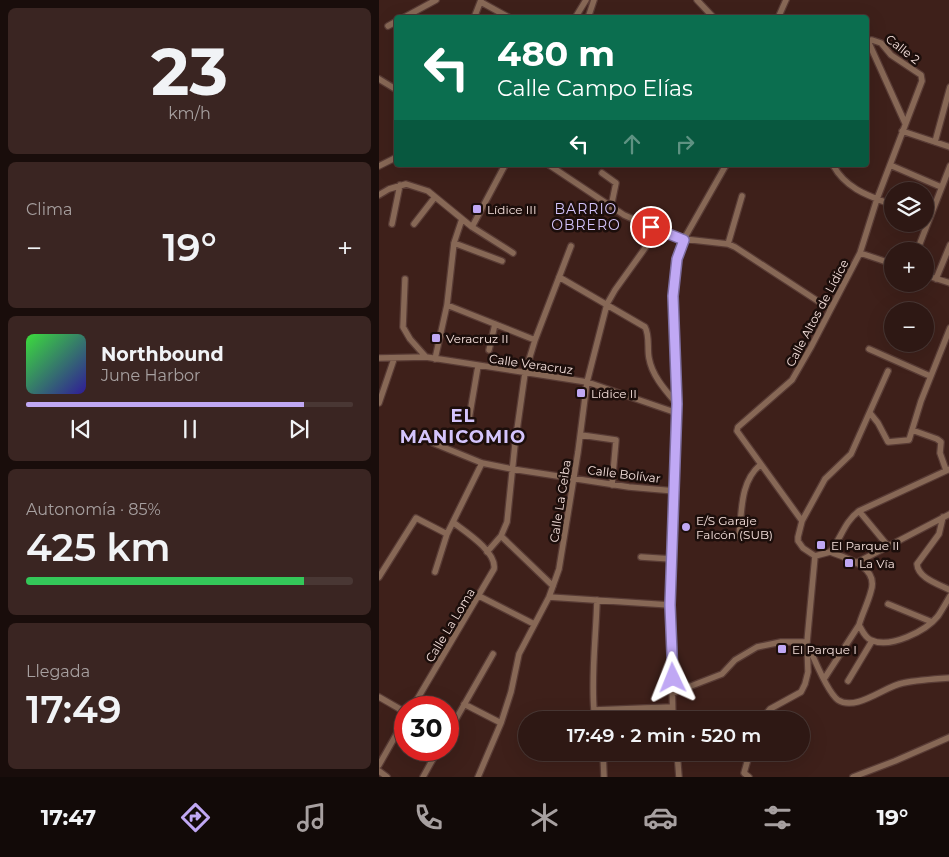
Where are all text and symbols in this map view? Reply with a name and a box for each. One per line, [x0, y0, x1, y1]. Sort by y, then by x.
street label: Calle 2 [883, 31, 923, 67]
text: 23 [151, 32, 228, 111]
text: 480 m [497, 32, 615, 75]
icon: left [414, 35, 479, 100]
text: Calle Campo Elías [497, 75, 693, 102]
text: km/h [168, 104, 211, 123]
icon: left [565, 130, 593, 158]
icon: ahead [618, 130, 646, 158]
icon: right [671, 130, 699, 158]
map controls [884, 182, 934, 352]
button: layers [884, 182, 934, 232]
text: Clima [26, 200, 72, 219]
district label: BARRIO OBRERO [551, 200, 621, 234]
place label: Lídice III [487, 202, 537, 217]
marker: Lídice III [471, 203, 483, 215]
pin [630, 206, 672, 248]
icon: arrive [637, 213, 665, 241]
text: 19° [162, 224, 217, 271]
text: − [26, 231, 42, 265]
text: + [337, 231, 353, 265]
button: + [884, 242, 934, 292]
street label: Calle Altos de Lídice [782, 257, 852, 369]
button: − [884, 302, 934, 352]
place label: Veracruz II [446, 331, 509, 346]
marker: Veracruz II [430, 332, 442, 344]
text: Northbound [101, 343, 224, 366]
street label: Calle Veracruz [488, 351, 574, 377]
text: June Harbor [101, 366, 200, 385]
place label: Lídice II [591, 386, 637, 401]
marker: Lídice II [575, 387, 587, 399]
district label: EL MANICOMIO [400, 405, 526, 448]
icon: previous [67, 415, 95, 443]
icon: pause [176, 415, 204, 443]
icon: next [285, 415, 313, 443]
street label: Calle La Ceiba [546, 459, 574, 543]
street label: Calle Bolívar [587, 462, 662, 486]
text: Autonomía · 85% [26, 500, 161, 519]
place label: E/S Garaje Falcón (SUB) [696, 513, 773, 542]
marker: E/S Garaje Falcón (SUB) [680, 521, 692, 533]
text: 425 km [26, 524, 171, 571]
place label: El Parque II [831, 538, 899, 553]
marker: El Parque II [815, 539, 827, 551]
place label: La Vía [859, 556, 895, 571]
marker: La Vía [843, 557, 855, 569]
street label: Calle La Loma [422, 585, 478, 665]
place label: El Parque I [792, 642, 857, 657]
marker: El Parque I [776, 643, 788, 655]
position arrow [646, 651, 698, 703]
text: Llegada [26, 662, 90, 681]
text: 17:49 [26, 686, 122, 733]
speed limit sign: 30 [394, 696, 459, 761]
text: 17:49 · 2 min · 520 m [567, 724, 761, 747]
icon: directions [178, 800, 213, 835]
icon: music [294, 800, 329, 835]
icon: phone [411, 800, 446, 835]
icon: climate [527, 800, 562, 835]
icon: car [643, 800, 678, 835]
icon: filters [760, 800, 795, 835]
text: 17:47 [41, 804, 96, 831]
text: 19° [876, 804, 908, 831]

